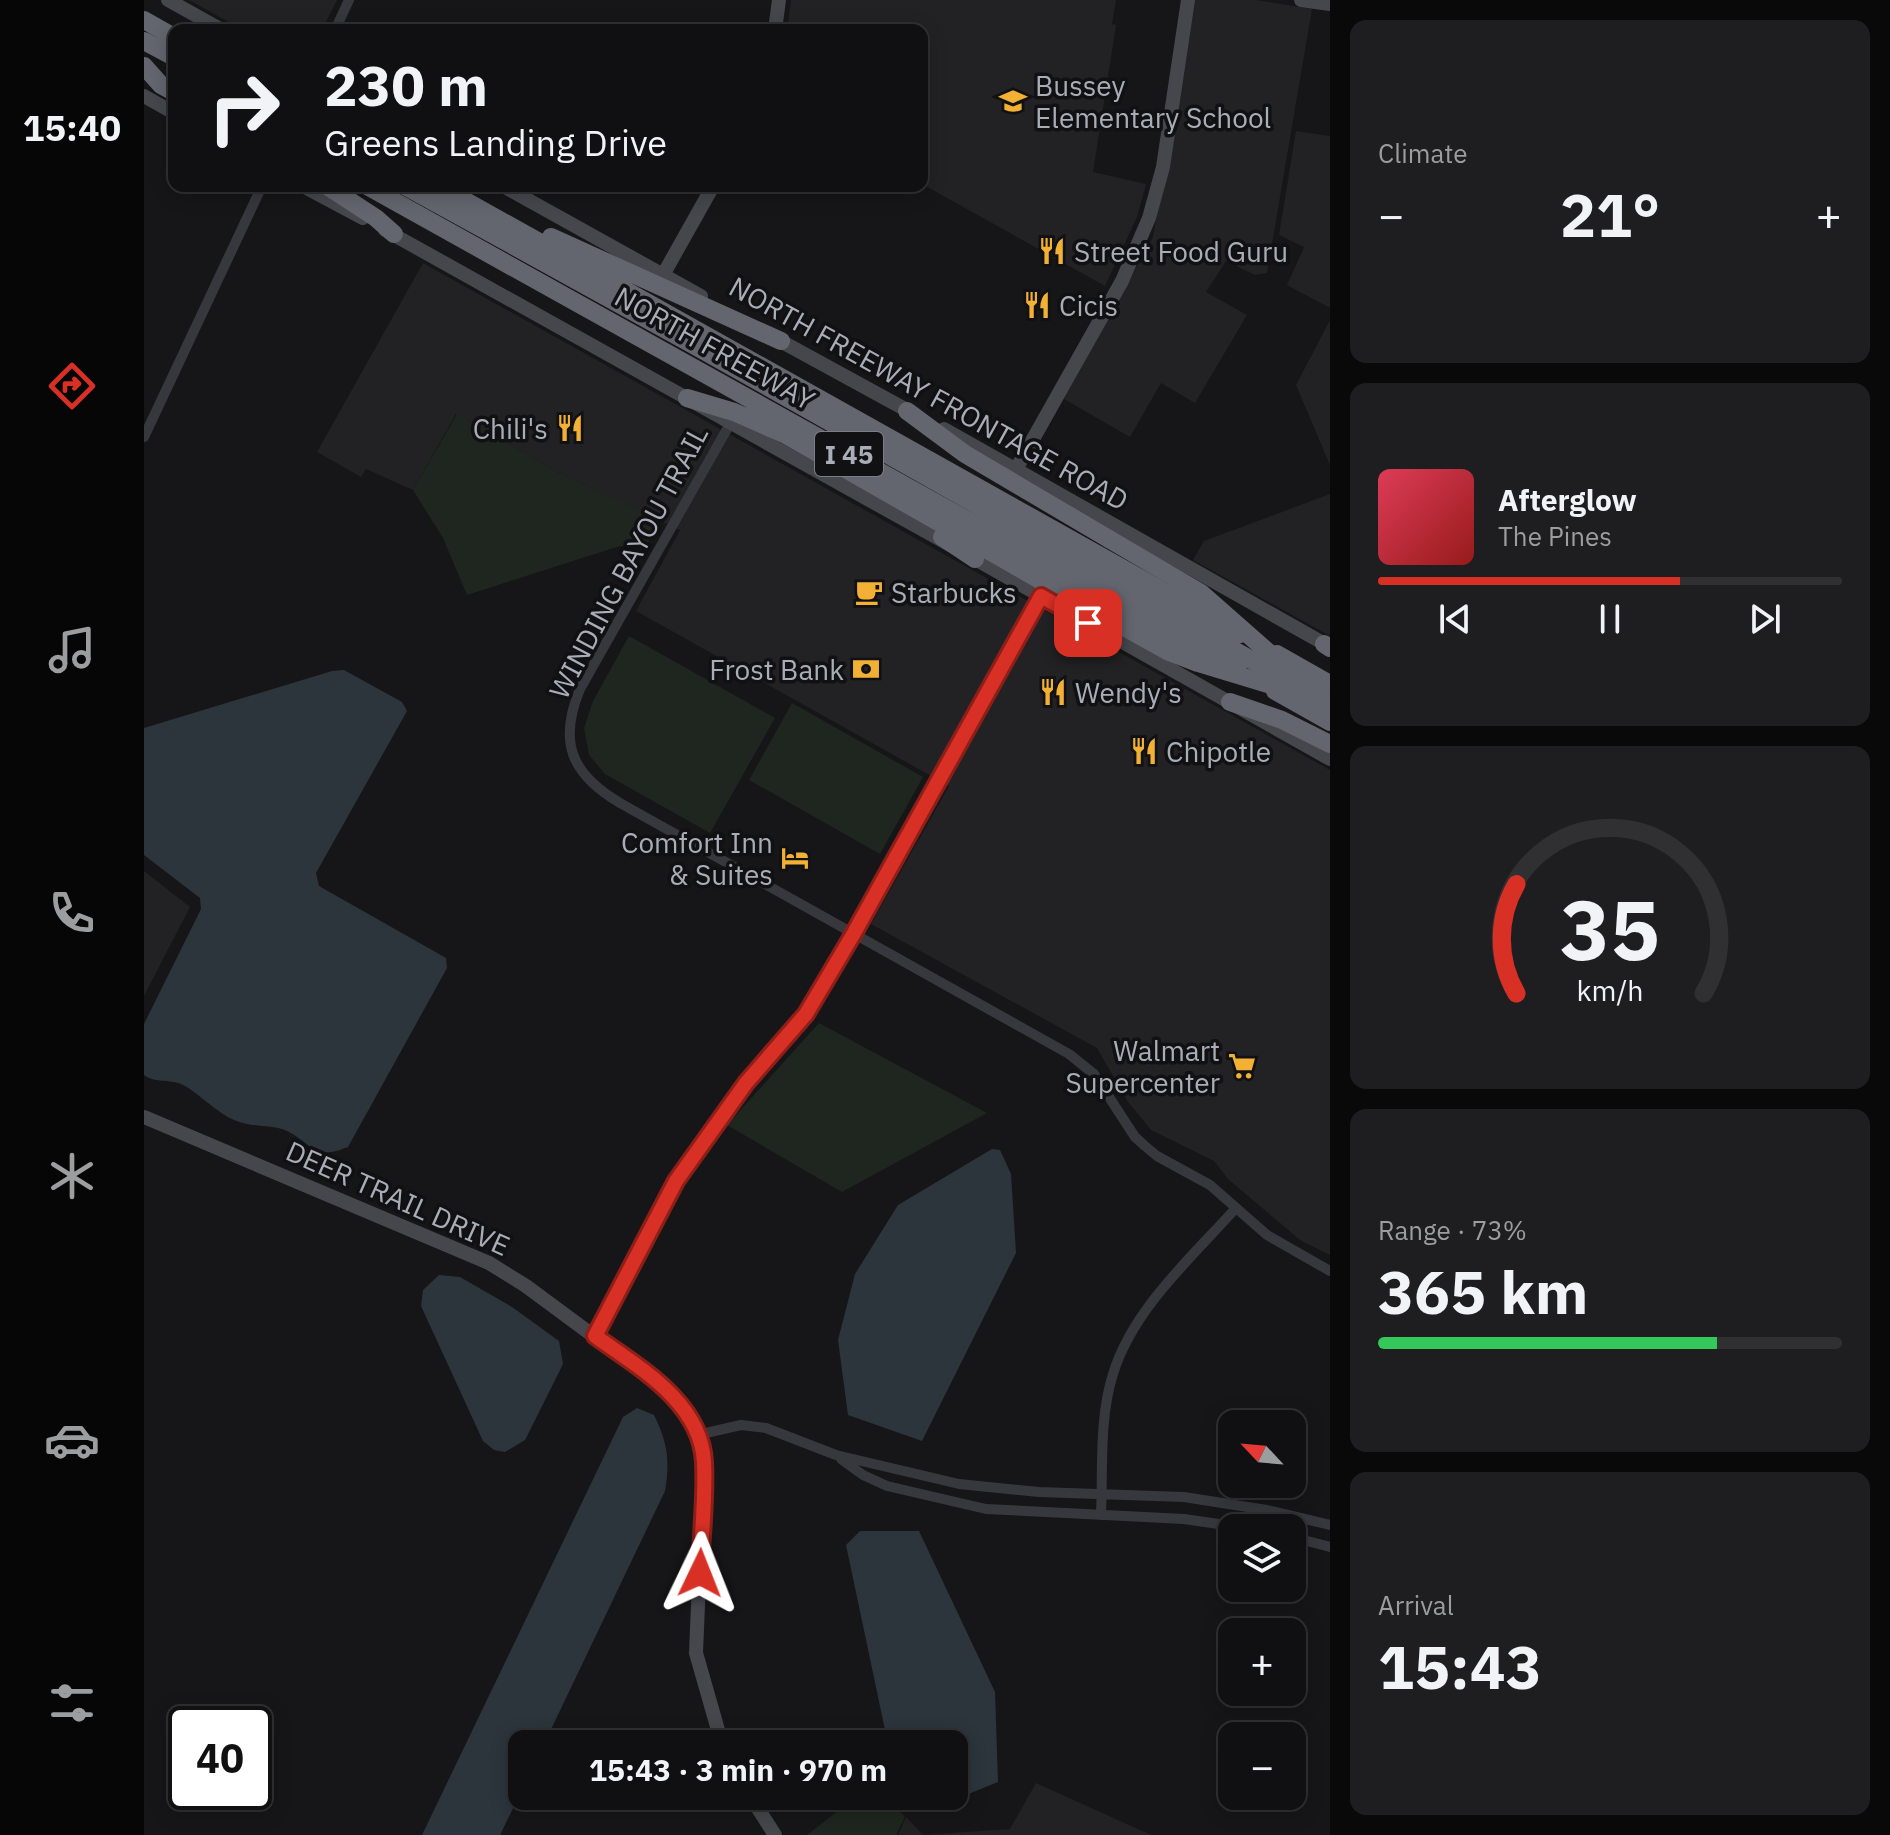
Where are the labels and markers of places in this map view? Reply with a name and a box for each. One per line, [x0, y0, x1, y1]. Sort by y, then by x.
place label: Bussey Elementary School [1035, 67, 1271, 136]
school or university icon: Bussey Elementary School [998, 86, 1028, 116]
place label: Street Food Guru [1074, 233, 1288, 270]
restaurant icon: Street Food Guru [1037, 236, 1067, 266]
place label: Cicis [1059, 287, 1118, 324]
restaurant icon: Cicis [1022, 290, 1052, 320]
place label: Chili's [473, 410, 548, 447]
restaurant icon: Chili's [555, 413, 585, 443]
place label: Starbucks [891, 574, 1017, 611]
cafe icon: Starbucks [854, 577, 884, 607]
pin [1054, 589, 1122, 657]
place label: Frost Bank [709, 651, 844, 688]
bank icon: Frost Bank [851, 654, 881, 684]
place label: Wendy's [1075, 674, 1182, 711]
restaurant icon: Wendy's [1038, 677, 1068, 707]
place label: Chipotle [1166, 733, 1271, 770]
restaurant icon: Chipotle [1129, 736, 1159, 766]
place label: Comfort Inn & Suites [621, 824, 773, 893]
hotel icon: Comfort Inn & Suites [780, 843, 810, 873]
place label: Walmart Supercenter [1066, 1032, 1220, 1101]
supermarket icon: Walmart Supercenter [1227, 1051, 1257, 1081]

